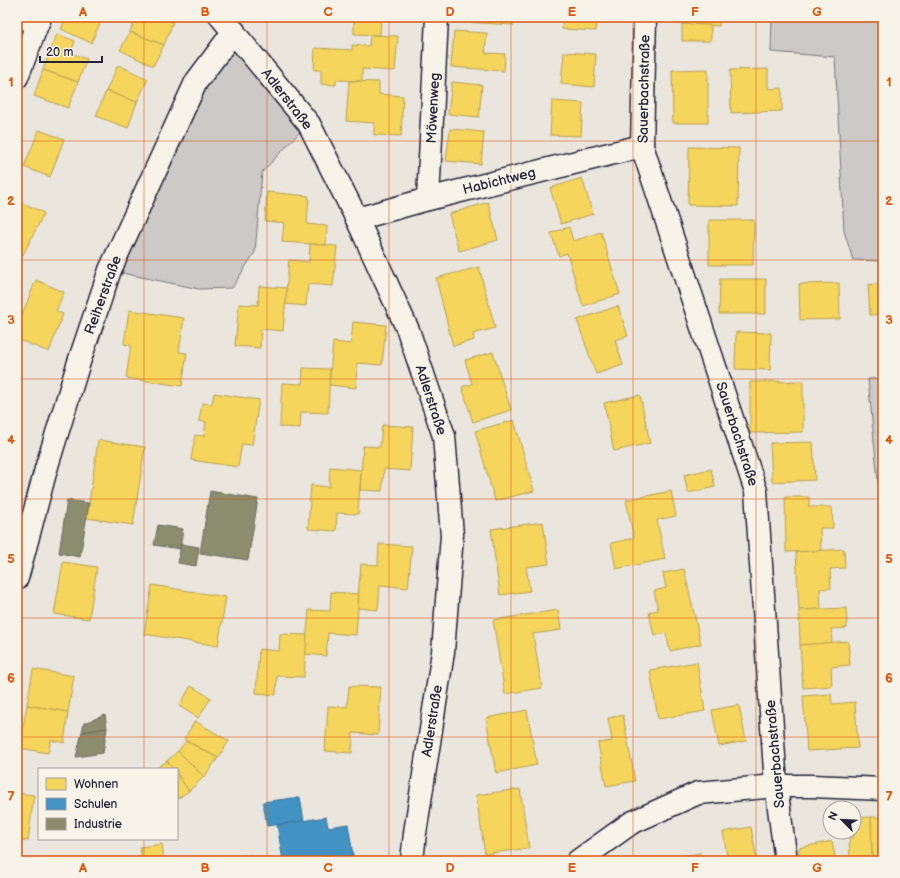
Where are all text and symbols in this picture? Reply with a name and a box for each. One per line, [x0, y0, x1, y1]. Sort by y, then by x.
text: A [78, 4, 87, 20]
text: B [200, 4, 210, 20]
text: C [323, 4, 333, 20]
text: D [445, 4, 455, 20]
text: E [568, 4, 577, 20]
text: F [691, 4, 699, 20]
text: G [812, 4, 822, 20]
street label: Sauerbachstraße [635, 35, 653, 143]
scale bar [40, 38, 102, 64]
text: 20 m [46, 45, 73, 60]
street label: Adlerstraße [258, 65, 316, 133]
street label: Möwenweg [423, 72, 443, 144]
text: 1 [8, 74, 14, 90]
text: 1 [886, 74, 892, 90]
street label: Habichtweg [461, 164, 537, 198]
text: 2 [7, 193, 15, 209]
text: 2 [885, 193, 893, 209]
street label: Reiherstraße [81, 253, 125, 337]
text: 3 [7, 312, 15, 328]
text: 3 [885, 312, 893, 328]
street label: Adlerstraße [412, 363, 450, 437]
street label: Sauerbachstraße [712, 380, 762, 488]
text: 4 [7, 432, 15, 448]
text: 4 [885, 432, 893, 448]
text: 5 [7, 551, 15, 567]
text: 5 [885, 551, 893, 567]
text: 6 [7, 670, 15, 686]
text: 6 [885, 670, 893, 686]
street label: Adlerstraße [418, 684, 446, 758]
street label: Sauerbachstraße [762, 699, 788, 809]
legend [38, 768, 178, 840]
text: Wohnen [74, 777, 119, 792]
text: 7 [7, 789, 15, 805]
text: 7 [885, 789, 893, 805]
text: Schulen [74, 797, 118, 812]
north arrow [822, 800, 862, 840]
text: N [826, 810, 841, 823]
text: Industrie [74, 817, 122, 832]
text: A [78, 860, 87, 876]
text: B [200, 860, 210, 876]
text: C [323, 860, 333, 876]
text: D [445, 860, 455, 876]
text: E [568, 860, 577, 876]
text: F [691, 860, 699, 876]
text: G [812, 860, 822, 876]

